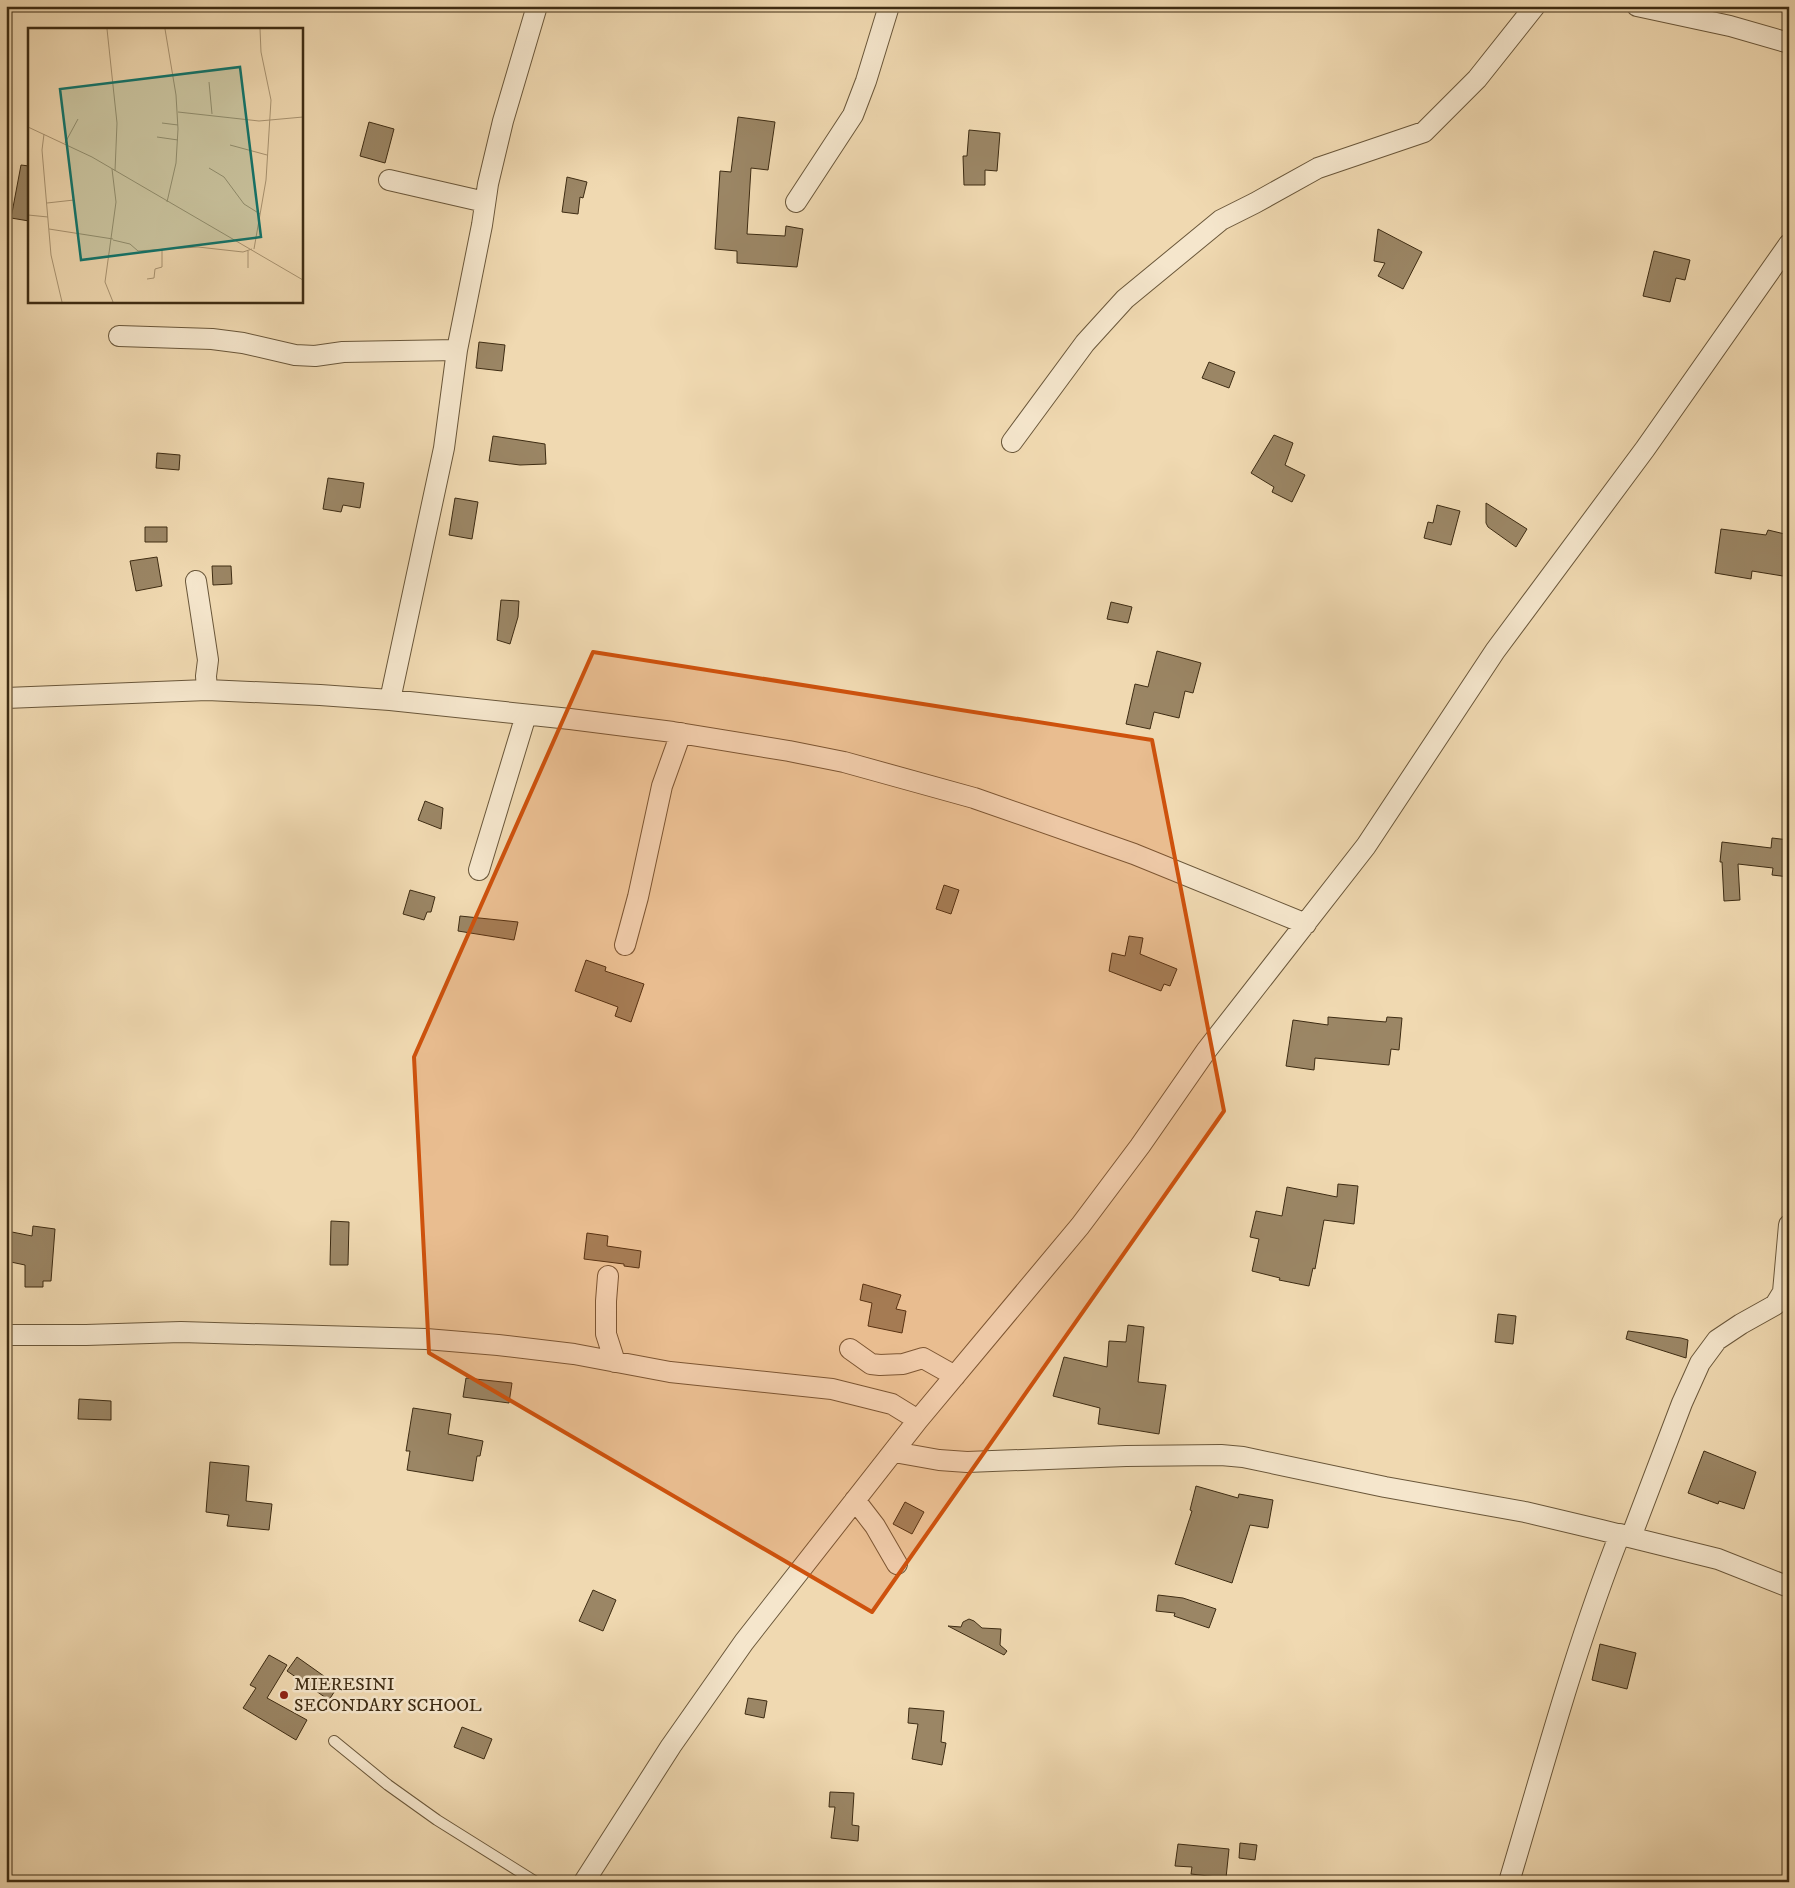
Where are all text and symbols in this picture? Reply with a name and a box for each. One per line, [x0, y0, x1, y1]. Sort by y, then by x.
inset map [28, 28, 302, 302]
place label: MIERESINI SECONDARY SCHOOL [294, 1674, 482, 1717]
marker: MIERESINI SECONDARY SCHOOL [278, 1689, 290, 1701]

